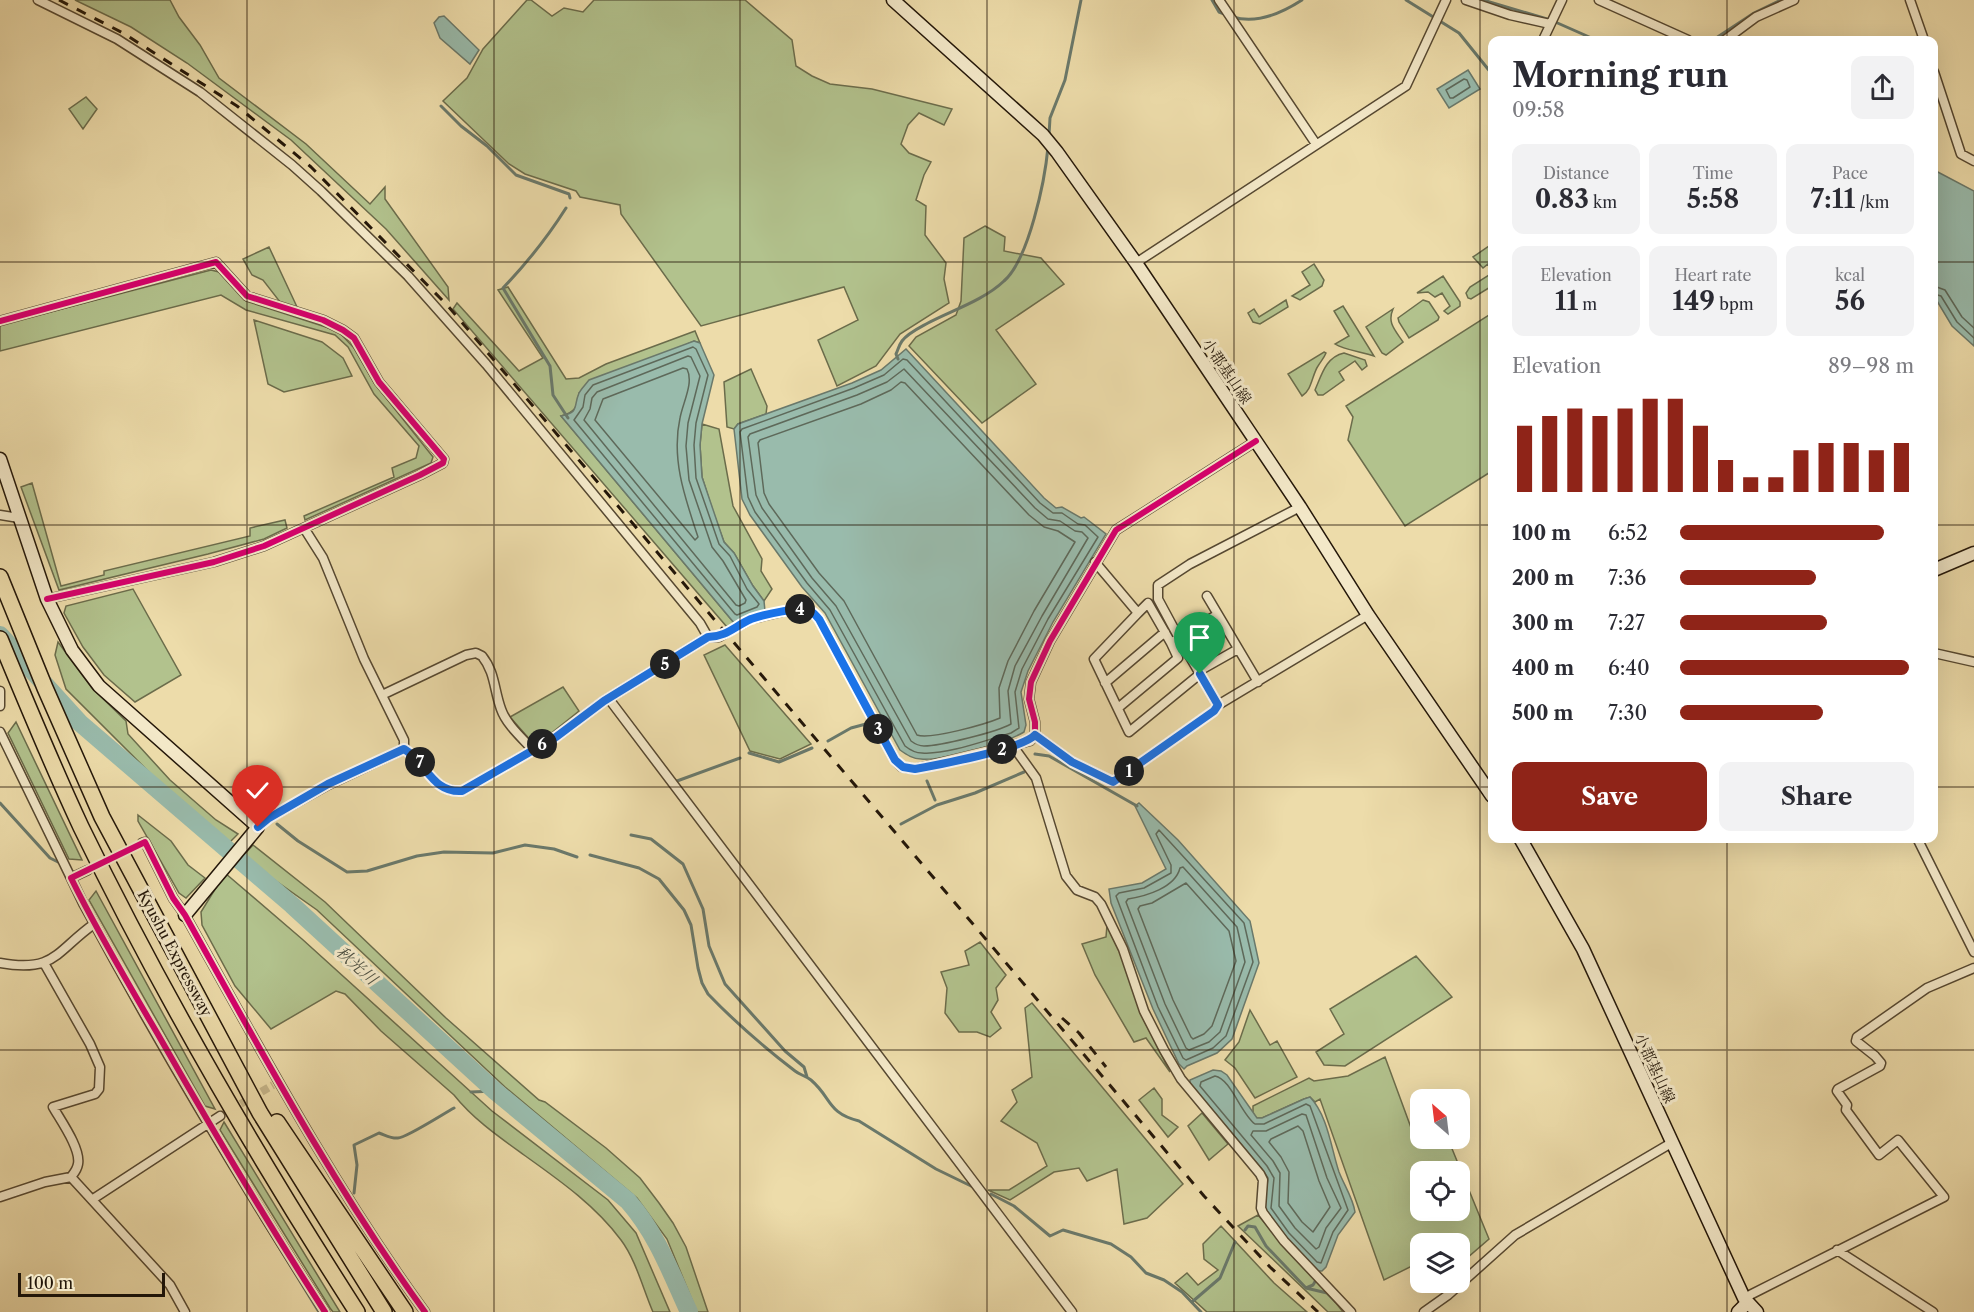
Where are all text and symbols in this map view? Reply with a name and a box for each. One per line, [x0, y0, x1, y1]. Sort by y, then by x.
text: Morning run [1512, 55, 1728, 96]
button: share [1851, 56, 1914, 119]
text: 09:58 [1512, 98, 1565, 122]
text: Distance [1543, 163, 1609, 183]
text: Time [1693, 163, 1733, 183]
text: Pace [1832, 163, 1868, 183]
text: 0.83 [1535, 183, 1589, 215]
text: 5:58 [1687, 183, 1739, 215]
text: 7:11 [1811, 183, 1855, 215]
text: km [1589, 192, 1617, 212]
text: /km [1855, 192, 1889, 212]
text: Elevation [1540, 265, 1612, 285]
text: Heart rate [1674, 265, 1752, 285]
text: kcal [1835, 265, 1865, 285]
text: 11 [1555, 285, 1578, 317]
text: 149 [1672, 285, 1715, 317]
text: 56 [1835, 285, 1865, 317]
text: m [1578, 294, 1597, 314]
text: bpm [1715, 294, 1754, 314]
street label: 小郡基山線 [1198, 335, 1256, 407]
text: Elevation [1512, 354, 1601, 378]
text: 89–98 m [1828, 354, 1914, 378]
text: 100 m [1512, 521, 1571, 545]
text: 6:52 [1608, 521, 1648, 545]
text: 200 m [1512, 566, 1574, 590]
text: 7:36 [1608, 566, 1646, 590]
pin: 4 [785, 594, 815, 624]
text: 4 [795, 599, 805, 619]
text: 300 m [1512, 611, 1574, 635]
text: 7:27 [1608, 611, 1645, 635]
pin [1174, 612, 1225, 674]
icon: arrive [1183, 621, 1216, 654]
pin: 5 [650, 649, 680, 679]
text: 5 [661, 654, 669, 674]
text: 400 m [1512, 656, 1574, 680]
text: 6:40 [1608, 656, 1650, 680]
text: 500 m [1512, 701, 1573, 725]
text: 7:30 [1608, 701, 1647, 725]
pin: 3 [863, 714, 893, 744]
text: 3 [873, 719, 883, 739]
pin: 6 [527, 729, 557, 759]
text: 6 [537, 734, 547, 754]
pin: 2 [987, 734, 1017, 764]
text: 2 [997, 739, 1007, 759]
pin: 7 [405, 747, 435, 777]
text: 7 [416, 752, 424, 772]
pin: 1 [1114, 756, 1144, 786]
text: 1 [1125, 761, 1133, 781]
button: Save [1512, 762, 1707, 831]
button: Share [1719, 762, 1914, 831]
pin [232, 765, 283, 827]
icon: check [241, 774, 274, 807]
street label: Kyushu Expressway [134, 886, 217, 1020]
water label: 秋光川 [332, 942, 383, 990]
street label: 小郡基山線 [1631, 1030, 1679, 1106]
north arrow [1410, 1089, 1470, 1149]
map controls [1410, 1089, 1470, 1293]
button: locate [1410, 1161, 1470, 1221]
button: layers [1410, 1233, 1470, 1293]
scale bar [18, 1270, 165, 1298]
text: 100 m [27, 1273, 73, 1293]

